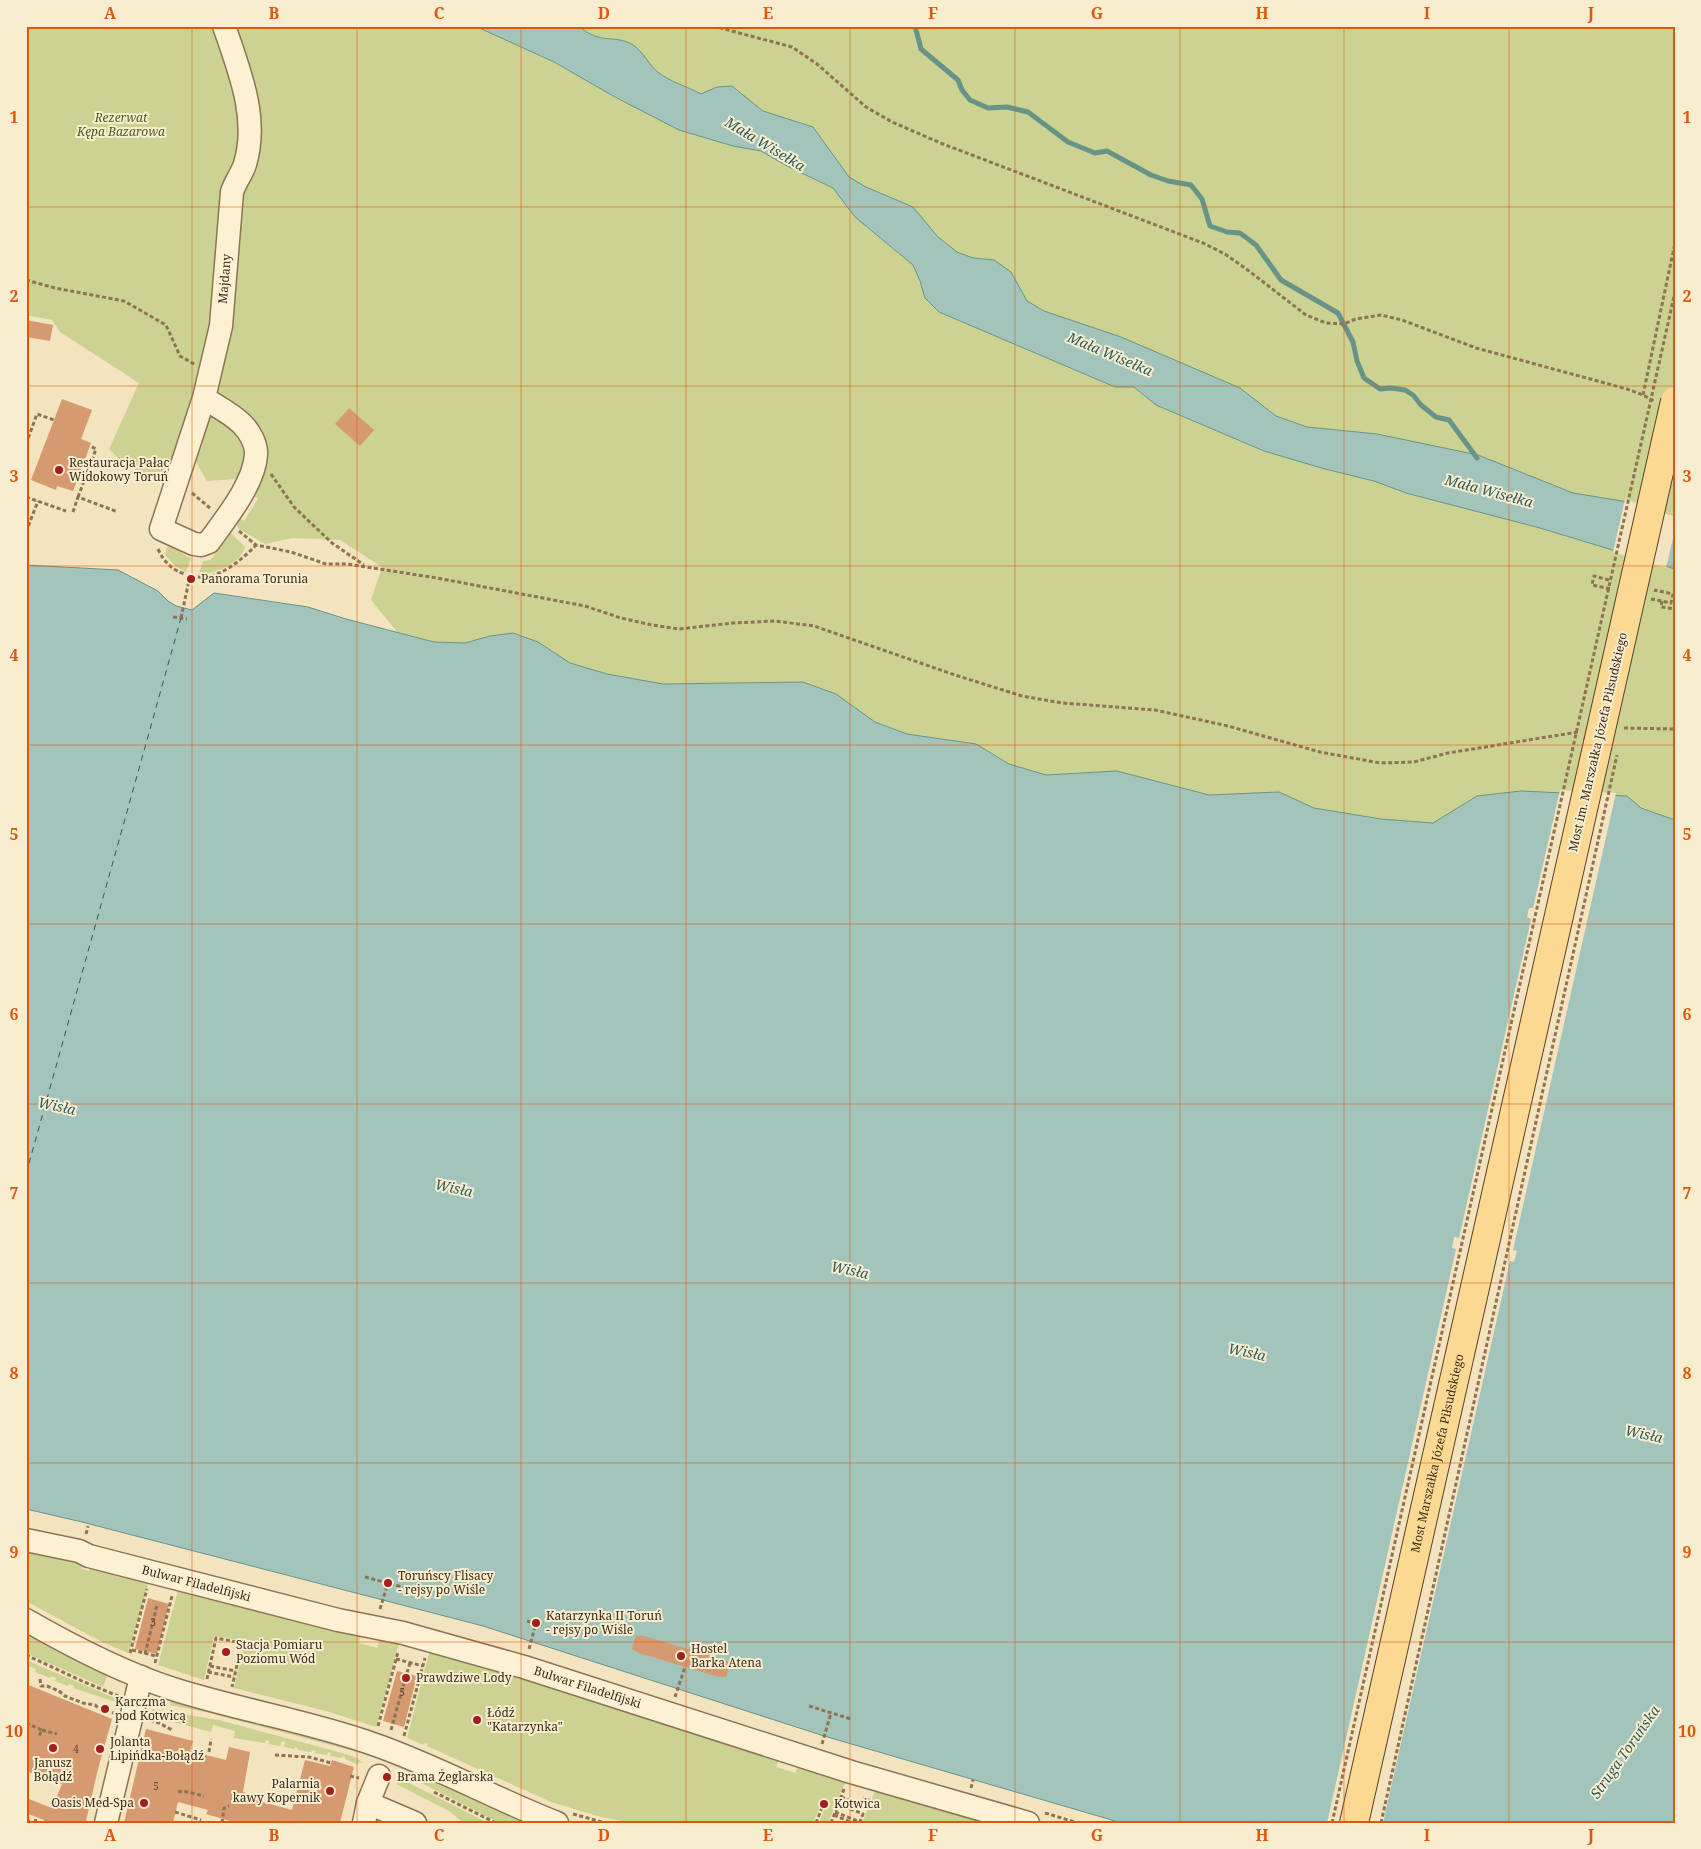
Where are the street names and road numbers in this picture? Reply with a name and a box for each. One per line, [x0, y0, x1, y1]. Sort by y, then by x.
street label: Majdany [214, 253, 235, 305]
street label: Most im. Marszałka Józefa Piłsudskiego [1564, 631, 1631, 853]
street label: Most Marszałka Józefa Piłsudskiego [1406, 1352, 1468, 1554]
street label: Bulwar Filadelfijski [140, 1561, 253, 1605]
street label: Bulwar Filadelfijski [532, 1662, 644, 1712]

